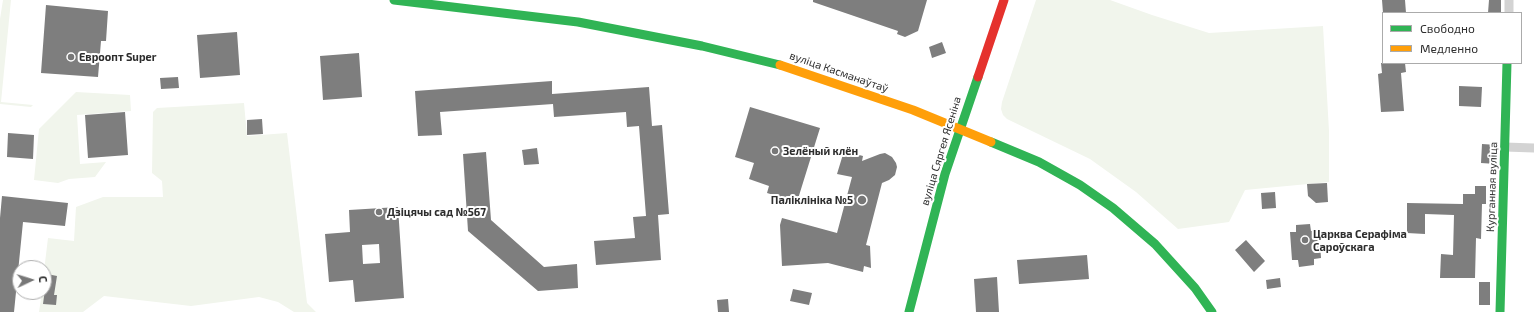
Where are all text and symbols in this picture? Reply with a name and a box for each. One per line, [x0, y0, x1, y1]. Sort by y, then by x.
legend [1382, 12, 1522, 64]
text: Свободно [1420, 21, 1475, 35]
text: Медленно [1420, 41, 1478, 55]
street label: вуліца Касманаўтаў [788, 49, 890, 95]
place label: Евроопт Super [79, 50, 156, 64]
marker: Евроопт Super [66, 52, 76, 62]
street label: вуліца Сяргея Ясеніна [918, 95, 964, 207]
street label: Курганная вуліца [1484, 142, 1500, 232]
place label: Зелёный клён [783, 144, 858, 158]
marker: Зелёный клён [770, 146, 780, 156]
place label: Паліклініка №5 [771, 193, 853, 207]
marker: Паліклініка №5 [856, 194, 868, 206]
place label: Дзіцячы сад №567 [387, 205, 486, 219]
marker: Дзіцячы сад №567 [374, 207, 384, 217]
place label: Царква Серафіма Сароўскага [1313, 227, 1407, 253]
marker: Царква Серафіма Сароўскага [1300, 235, 1310, 245]
north arrow [12, 260, 52, 300]
text: С [37, 276, 50, 283]

